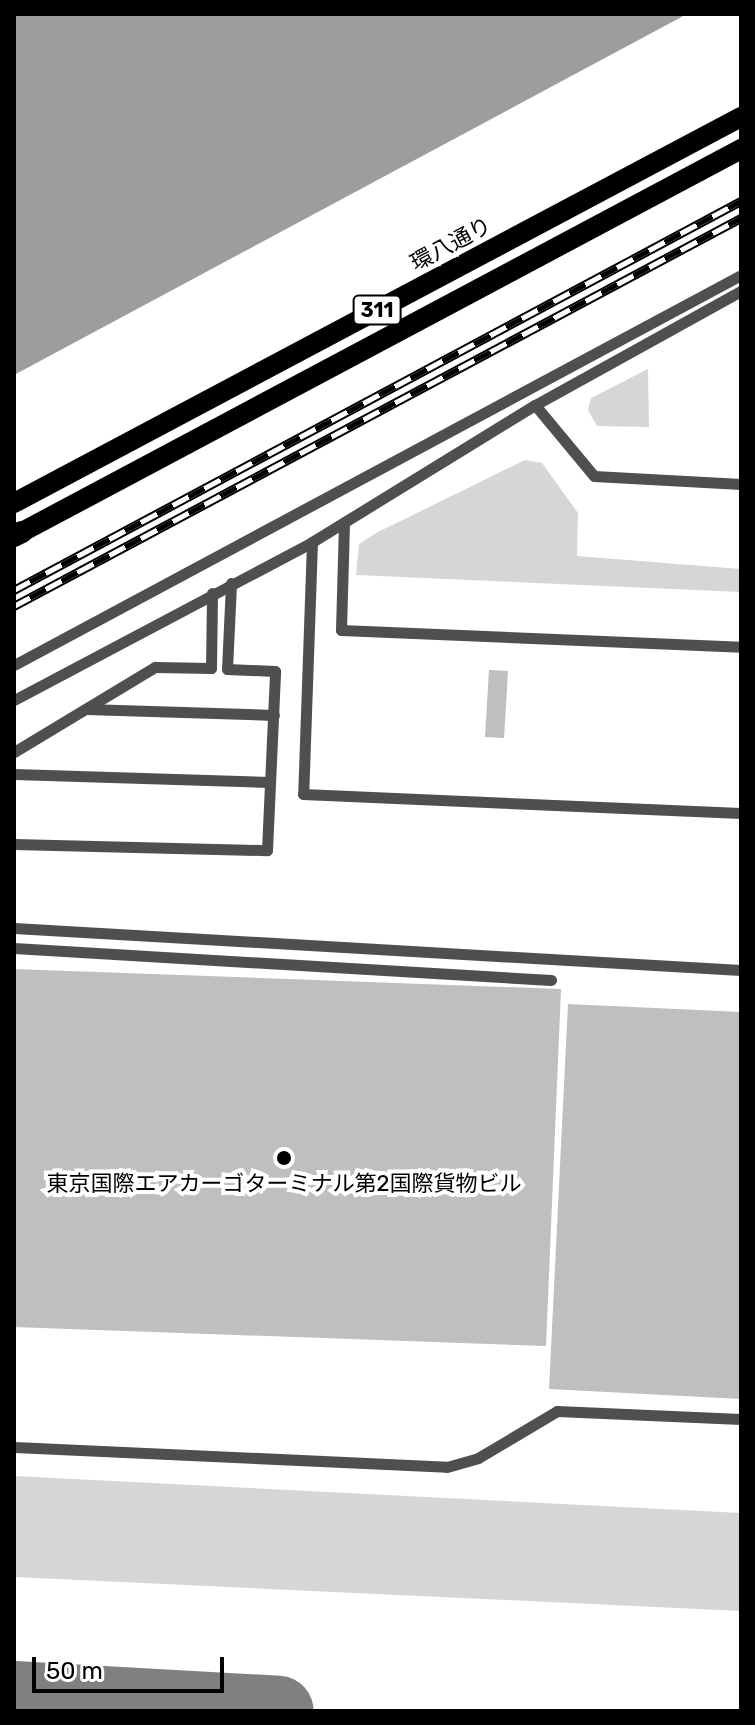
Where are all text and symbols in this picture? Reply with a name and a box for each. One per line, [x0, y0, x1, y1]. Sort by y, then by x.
street label: 環八通り [406, 212, 496, 276]
road number: 311 [351, 294, 403, 326]
marker: 東京国際エアカーゴターミナル第2国際貨物ビル [275, 1149, 293, 1167]
place label: 東京国際エアカーゴターミナル第2国際貨物ビル [47, 1171, 521, 1197]
scale bar [36, 1641, 228, 1691]
text: 50 m [46, 1657, 103, 1685]

